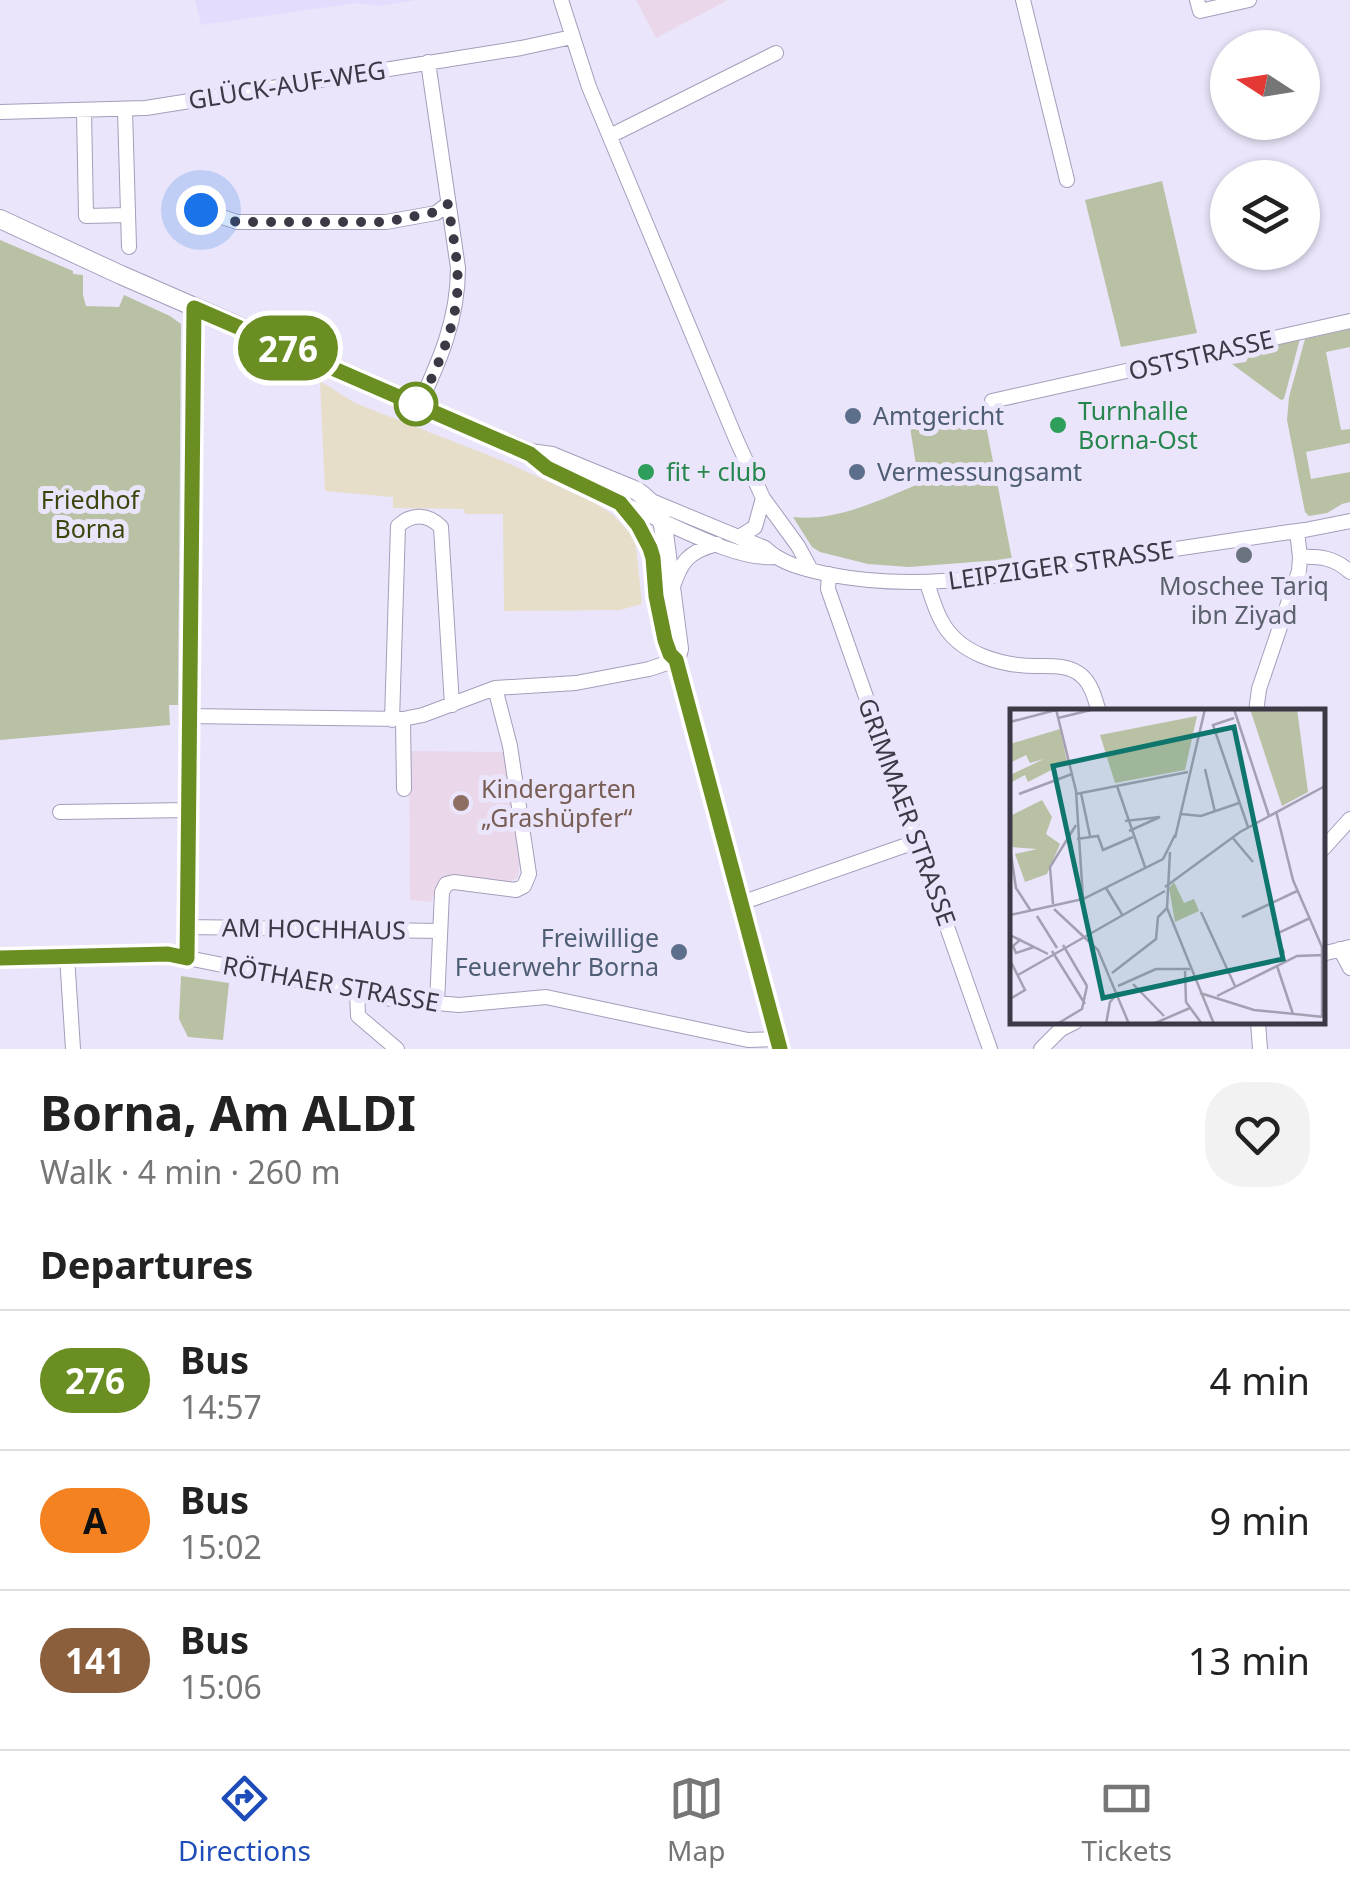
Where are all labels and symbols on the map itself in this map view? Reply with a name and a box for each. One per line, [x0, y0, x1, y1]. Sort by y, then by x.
north arrow [1210, 30, 1320, 140]
street label: GLÜCK-AUF-WEG [186, 52, 388, 116]
your location [176, 185, 226, 235]
line badge: 276 [230, 316, 346, 380]
street label: OSTSTRASSE [1125, 321, 1277, 387]
unlabelled marker [395, 383, 437, 425]
place label: Turnhalle Borna-Ost [1078, 393, 1198, 456]
place label: Amtgericht [873, 398, 1004, 432]
marker: Amtgericht [842, 405, 864, 427]
marker: Turnhalle Borna-Ost [1047, 414, 1069, 436]
place label: fit + club [666, 454, 767, 488]
place label: Vermessungsamt [877, 454, 1082, 488]
marker: fit + club [635, 461, 657, 483]
marker: Vermessungsamt [846, 461, 868, 483]
park label: Friedhof Borna [41, 482, 141, 545]
street label: LEIPZIGER STRASSE [946, 531, 1176, 597]
marker: Moschee Tariq ibn Ziyad [1233, 544, 1255, 566]
place label: Moschee Tariq ibn Ziyad [1159, 568, 1329, 631]
street label: GRIMMAER STRASSE [851, 693, 965, 930]
inset map [1010, 709, 1325, 1024]
place label: Kindergarten „Grashüpfer“ [481, 771, 636, 834]
marker: Kindergarten „Grashüpfer“ [450, 792, 472, 814]
street label: AM HOCHHAUS [222, 909, 406, 947]
place label: Freiwillige Feuerwehr Borna [455, 920, 659, 983]
marker: Freiwillige Feuerwehr Borna [668, 941, 690, 963]
street label: RÖTHAER STRASSE [220, 947, 442, 1019]

